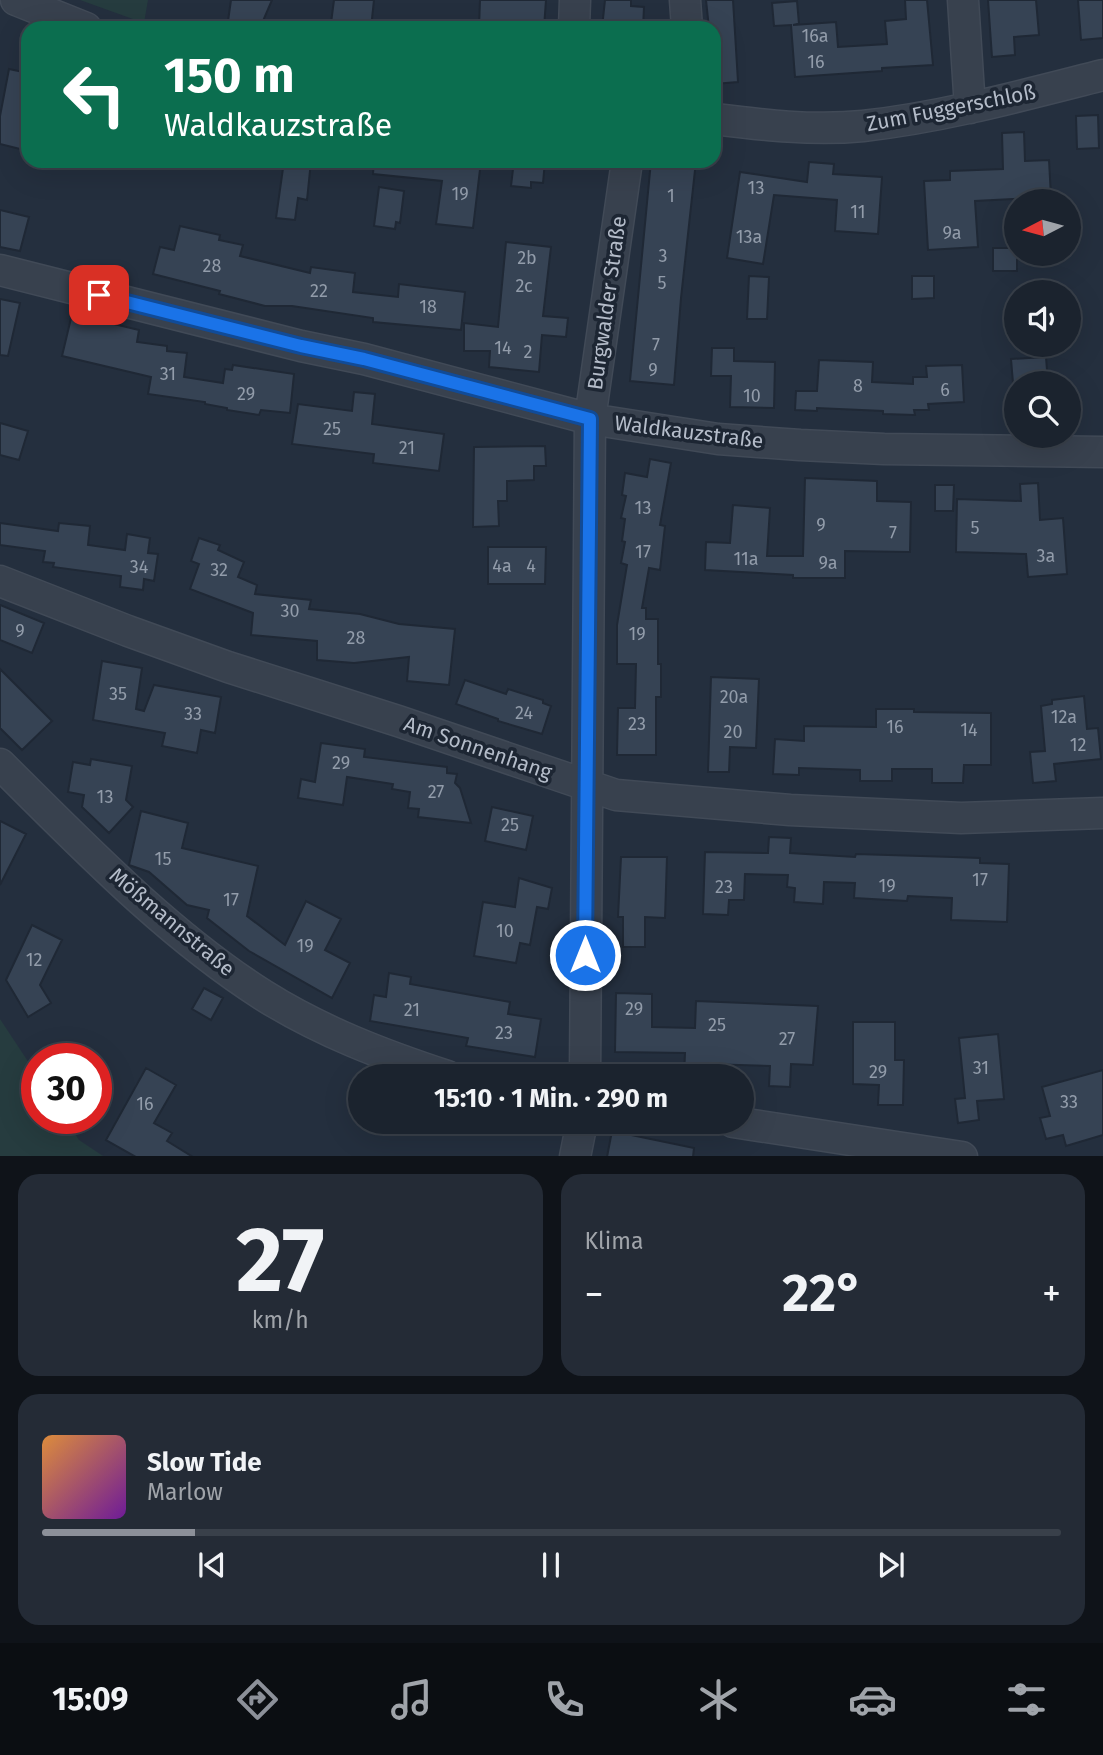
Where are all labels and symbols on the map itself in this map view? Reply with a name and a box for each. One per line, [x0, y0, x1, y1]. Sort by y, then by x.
house number: 16a [801, 25, 829, 47]
house number: 16 [807, 51, 825, 73]
street label: Zum Fuggerschloß [864, 79, 1038, 137]
house number: 13 [748, 177, 764, 199]
house number: 19 [451, 183, 469, 205]
house number: 1 [667, 185, 675, 207]
north arrow [1004, 189, 1082, 266]
house number: 11 [850, 201, 866, 223]
street label: Burgwalder Straße [582, 214, 632, 392]
house number: 9a [942, 222, 962, 244]
house number: 13a [736, 226, 762, 248]
house number: 3 [659, 245, 667, 267]
house number: 2b [517, 247, 537, 269]
house number: 28 [203, 255, 221, 277]
pin [69, 265, 129, 325]
house number: 5 [657, 272, 667, 294]
house number: 2c [515, 275, 533, 297]
house number: 22 [310, 280, 328, 302]
house number: 18 [419, 296, 437, 318]
house number: 7 [652, 334, 660, 356]
house number: 14 [494, 337, 512, 359]
house number: 2 [524, 341, 533, 363]
house number: 9 [648, 359, 658, 381]
house number: 31 [160, 363, 176, 385]
house number: 8 [853, 375, 863, 397]
house number: 6 [940, 379, 950, 401]
house number: 29 [237, 383, 255, 405]
house number: 10 [743, 385, 761, 407]
street label: Waldkauzstraße [613, 410, 765, 454]
house number: 25 [323, 418, 341, 440]
house number: 21 [399, 437, 415, 459]
house number: 13 [635, 497, 651, 519]
house number: 9 [816, 514, 826, 536]
house number: 5 [970, 517, 980, 539]
house number: 7 [889, 522, 897, 544]
house number: 17 [635, 541, 651, 563]
house number: 3a [1037, 545, 1055, 567]
house number: 11a [733, 548, 759, 570]
house number: 9a [818, 552, 838, 574]
house number: 4a [492, 555, 512, 577]
house number: 4 [526, 555, 536, 577]
house number: 34 [130, 556, 149, 578]
house number: 32 [210, 559, 228, 581]
house number: 30 [280, 600, 300, 622]
house number: 9 [15, 620, 25, 642]
house number: 19 [628, 623, 646, 645]
house number: 28 [347, 627, 365, 649]
house number: 35 [109, 683, 127, 705]
house number: 20a [720, 686, 748, 708]
house number: 24 [515, 702, 533, 724]
house number: 33 [184, 703, 202, 725]
house number: 12a [1051, 706, 1077, 728]
street label: Am Sonnenhang [401, 711, 555, 785]
house number: 23 [628, 713, 646, 735]
house number: 16 [886, 716, 904, 738]
house number: 14 [960, 719, 978, 741]
house number: 20 [724, 721, 742, 743]
house number: 12 [1070, 734, 1086, 756]
house number: 29 [332, 752, 350, 774]
house number: 27 [428, 781, 444, 803]
house number: 13 [97, 786, 113, 808]
house number: 25 [501, 814, 519, 836]
house number: 15 [155, 848, 171, 870]
street label: Mößmannstraße [104, 862, 240, 982]
house number: 17 [972, 869, 988, 891]
house number: 19 [878, 875, 896, 897]
house number: 23 [715, 876, 733, 898]
house number: 17 [223, 889, 239, 911]
position arrow [548, 918, 622, 992]
house number: 10 [496, 920, 514, 942]
house number: 19 [296, 935, 314, 957]
house number: 12 [26, 949, 42, 971]
house number: 29 [625, 998, 643, 1020]
house number: 21 [404, 999, 420, 1021]
house number: 25 [708, 1014, 726, 1036]
house number: 23 [495, 1022, 513, 1044]
house number: 27 [779, 1028, 795, 1050]
speed limit sign: 30 [21, 1043, 112, 1134]
house number: 31 [973, 1057, 989, 1079]
house number: 29 [869, 1061, 887, 1083]
house number: 33 [1060, 1091, 1078, 1113]
house number: 16 [136, 1093, 154, 1115]

